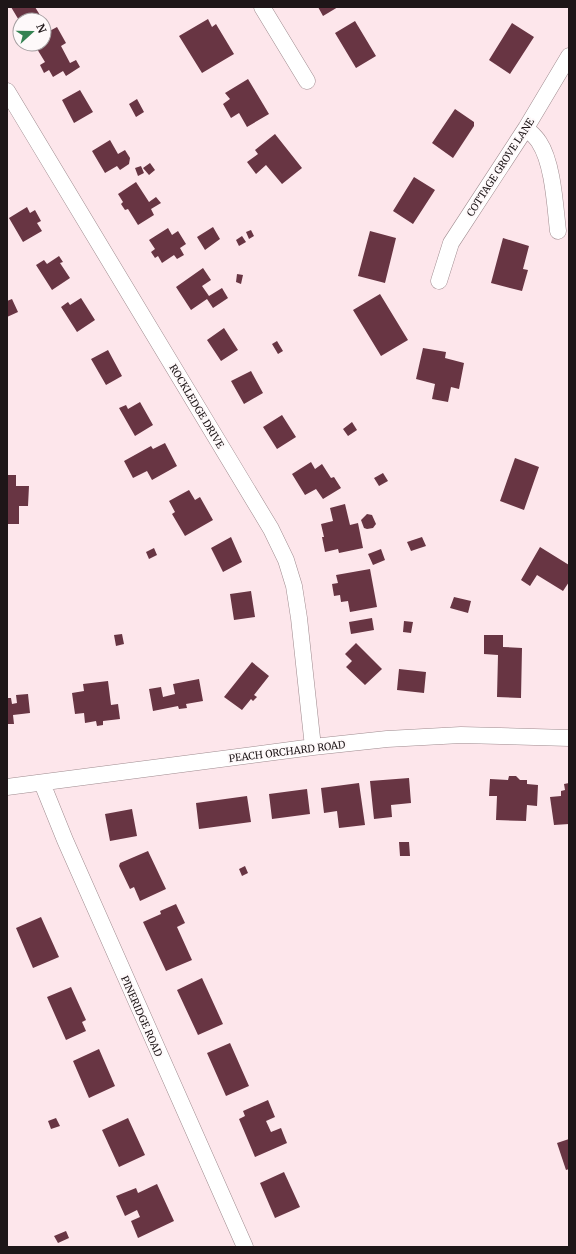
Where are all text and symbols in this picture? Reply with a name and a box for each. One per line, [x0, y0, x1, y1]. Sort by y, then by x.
north arrow [12, 12, 52, 52]
text: N [33, 22, 50, 35]
street label: COTTAGE GROVE LANE [464, 115, 537, 219]
street label: ROCKLEDGE DRIVE [166, 362, 227, 451]
street label: PEACH ORCHARD ROAD [228, 738, 347, 765]
street label: PINERIDGE ROAD [118, 974, 165, 1059]

